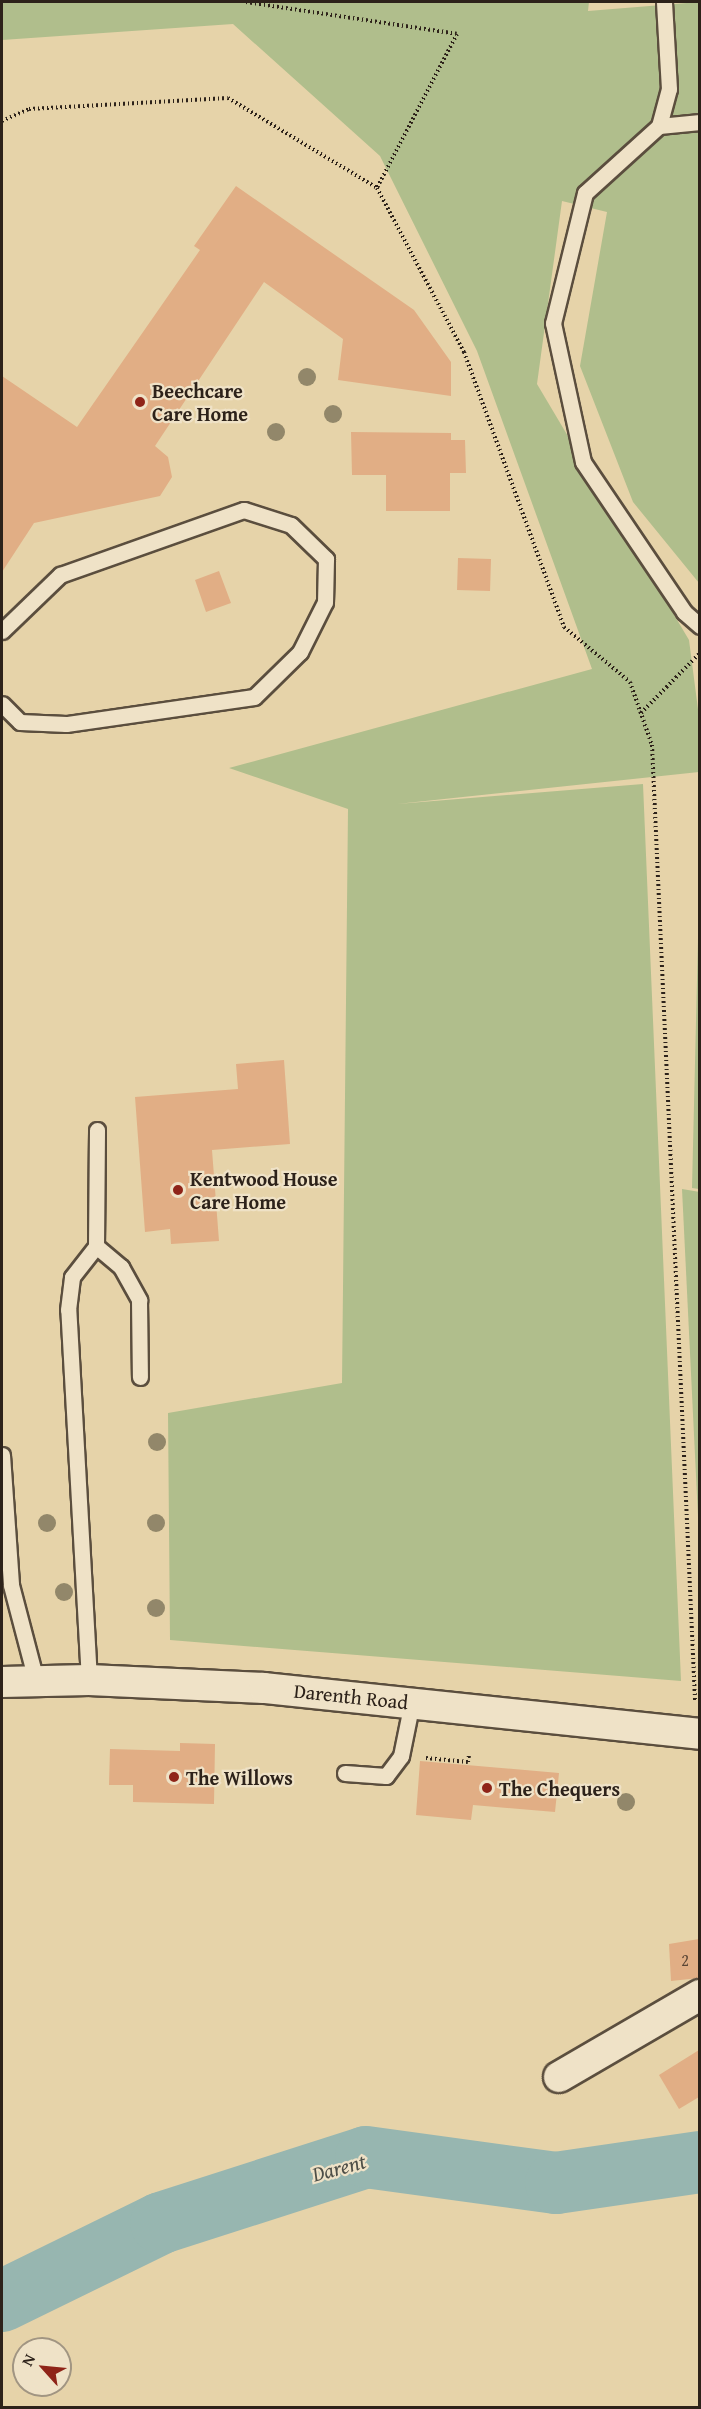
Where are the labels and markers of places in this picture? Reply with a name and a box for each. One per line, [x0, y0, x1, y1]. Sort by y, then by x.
place label: Beechcare Care Home [152, 378, 248, 425]
marker: Beechcare Care Home [133, 395, 147, 409]
place label: Kentwood House Care Home [190, 1166, 338, 1213]
marker: Kentwood House Care Home [171, 1183, 185, 1197]
place label: The Willows [186, 1765, 293, 1789]
marker: The Willows [167, 1770, 181, 1784]
place label: The Chequers [499, 1776, 620, 1800]
marker: The Chequers [480, 1781, 494, 1795]

